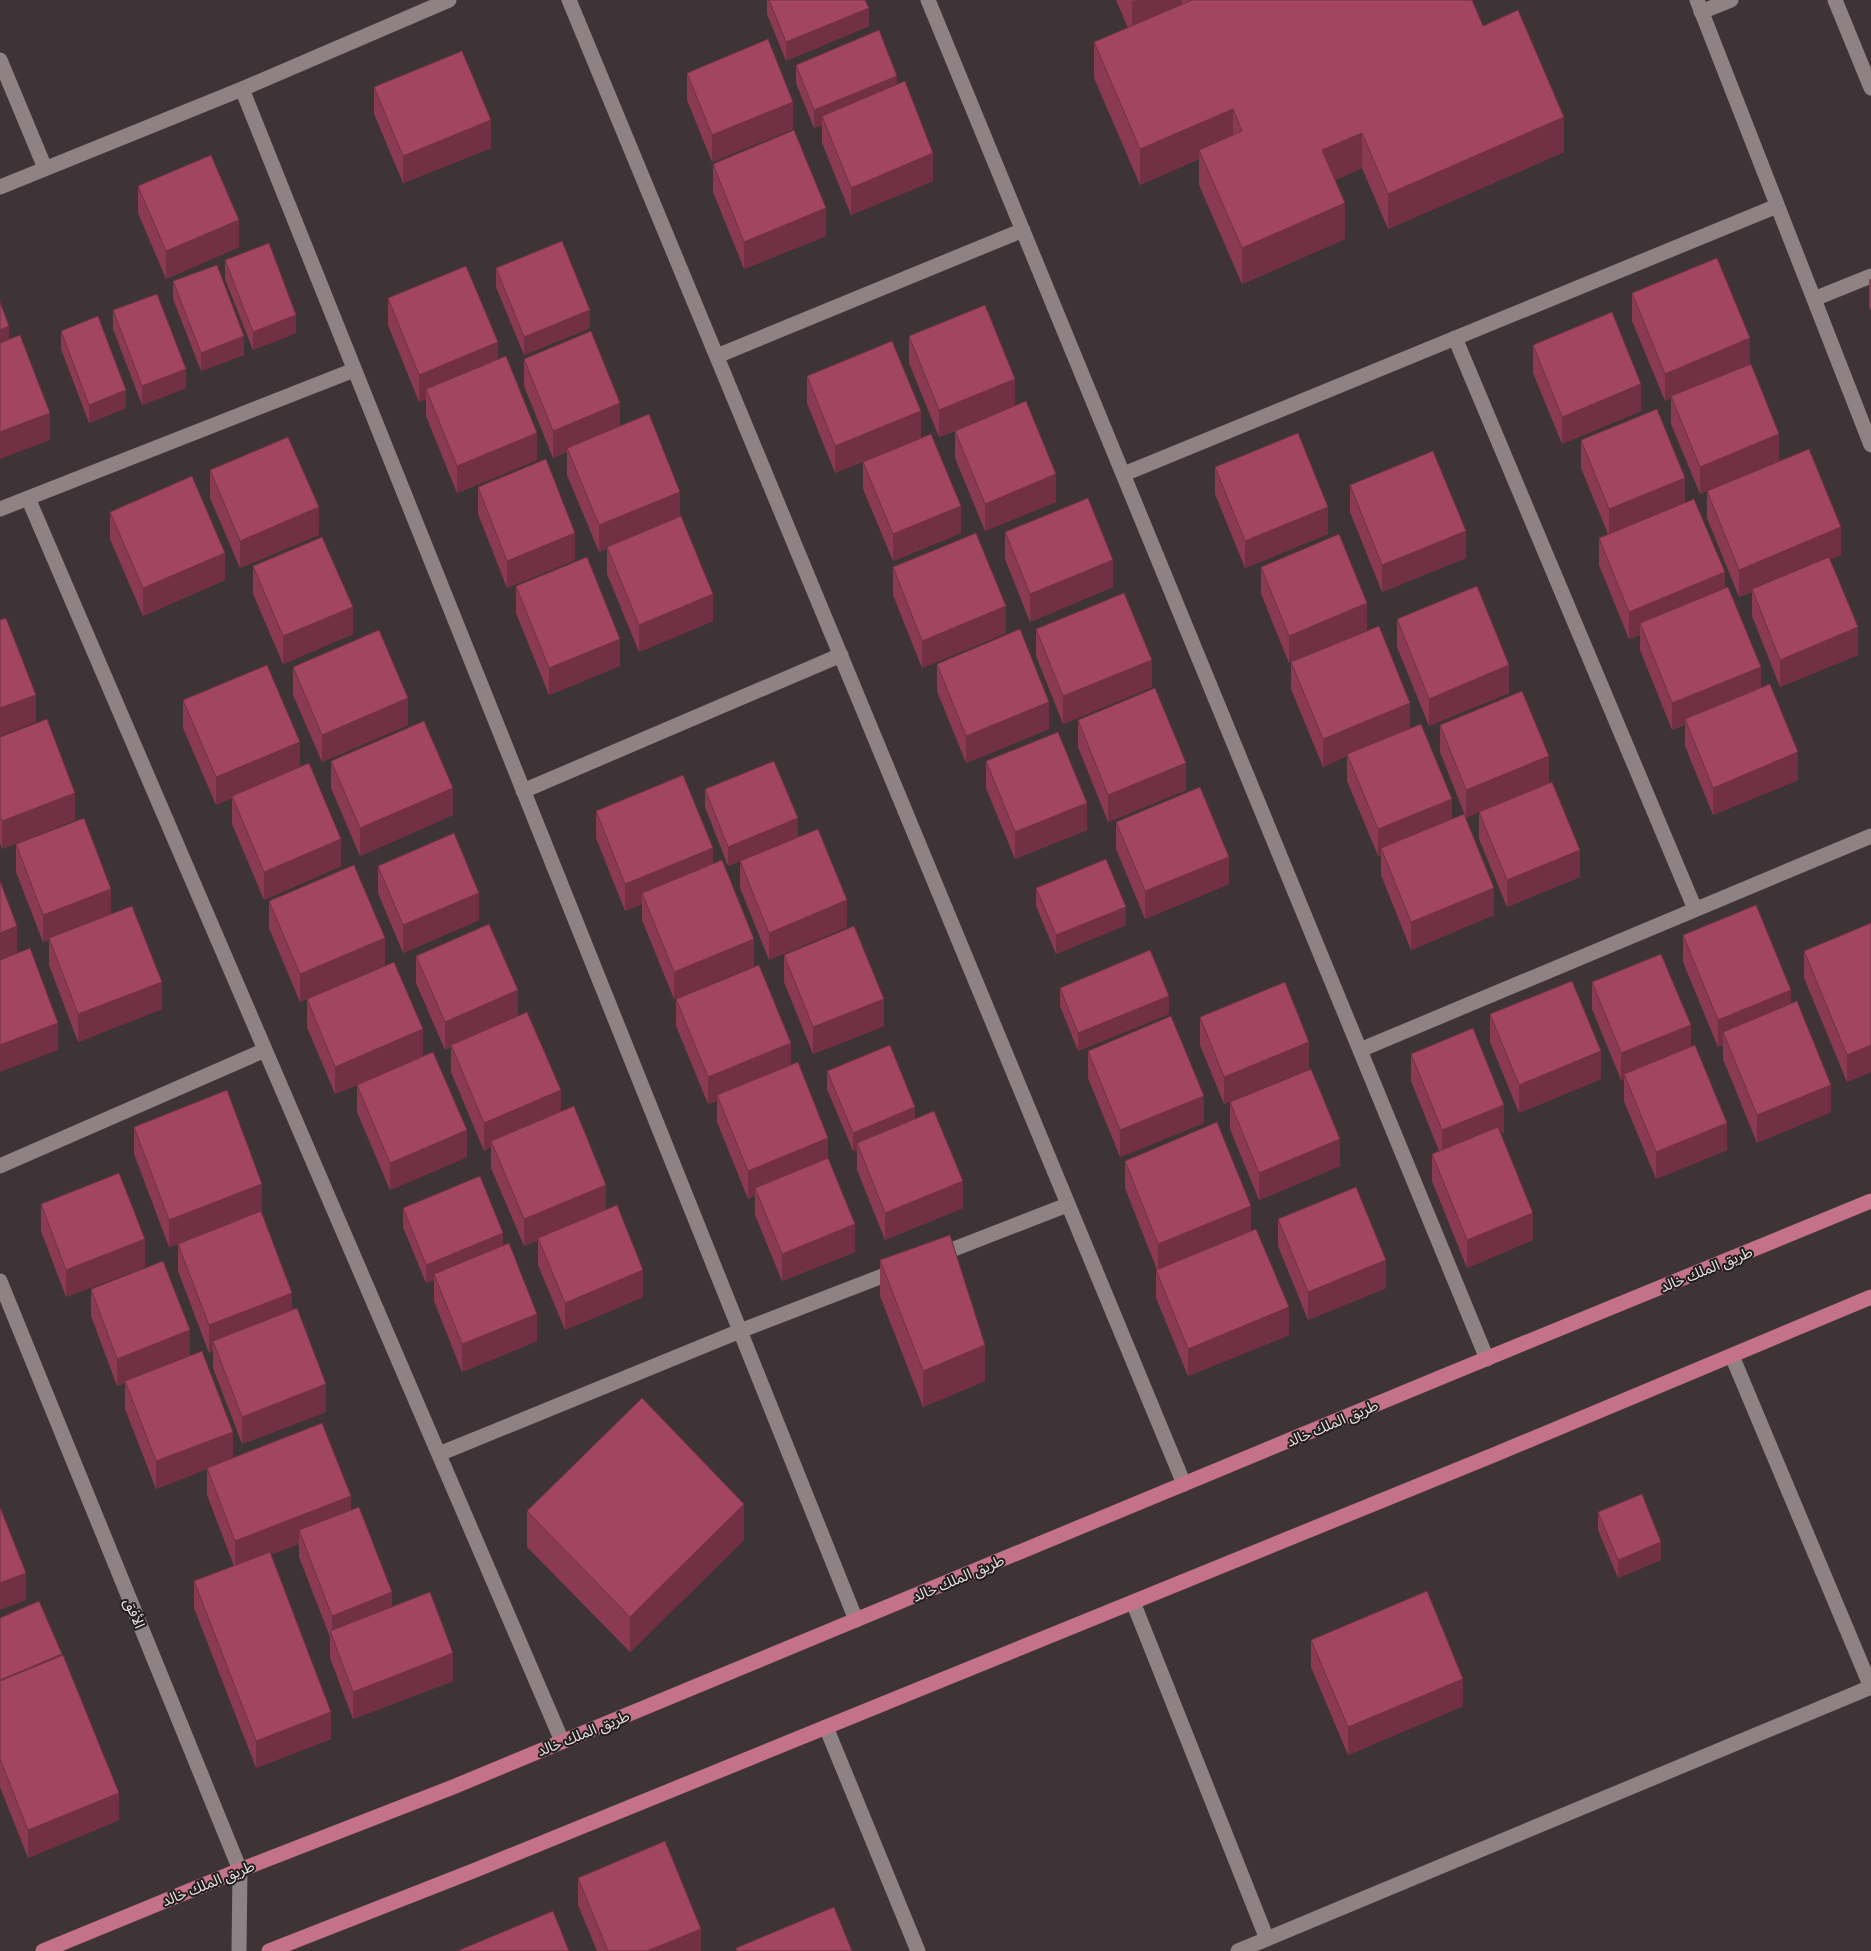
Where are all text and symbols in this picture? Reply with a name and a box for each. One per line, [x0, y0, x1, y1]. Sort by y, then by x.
street label: طريق الملك خالد [1657, 1242, 1755, 1297]
street label: طريق الملك خالد [1283, 1395, 1381, 1452]
street label: طريق الملك خالد [909, 1550, 1007, 1607]
street label: الأفق [119, 1595, 150, 1631]
street label: طريق الملك خالد [534, 1706, 632, 1761]
street label: طريق الملك خالد [159, 1856, 257, 1911]

